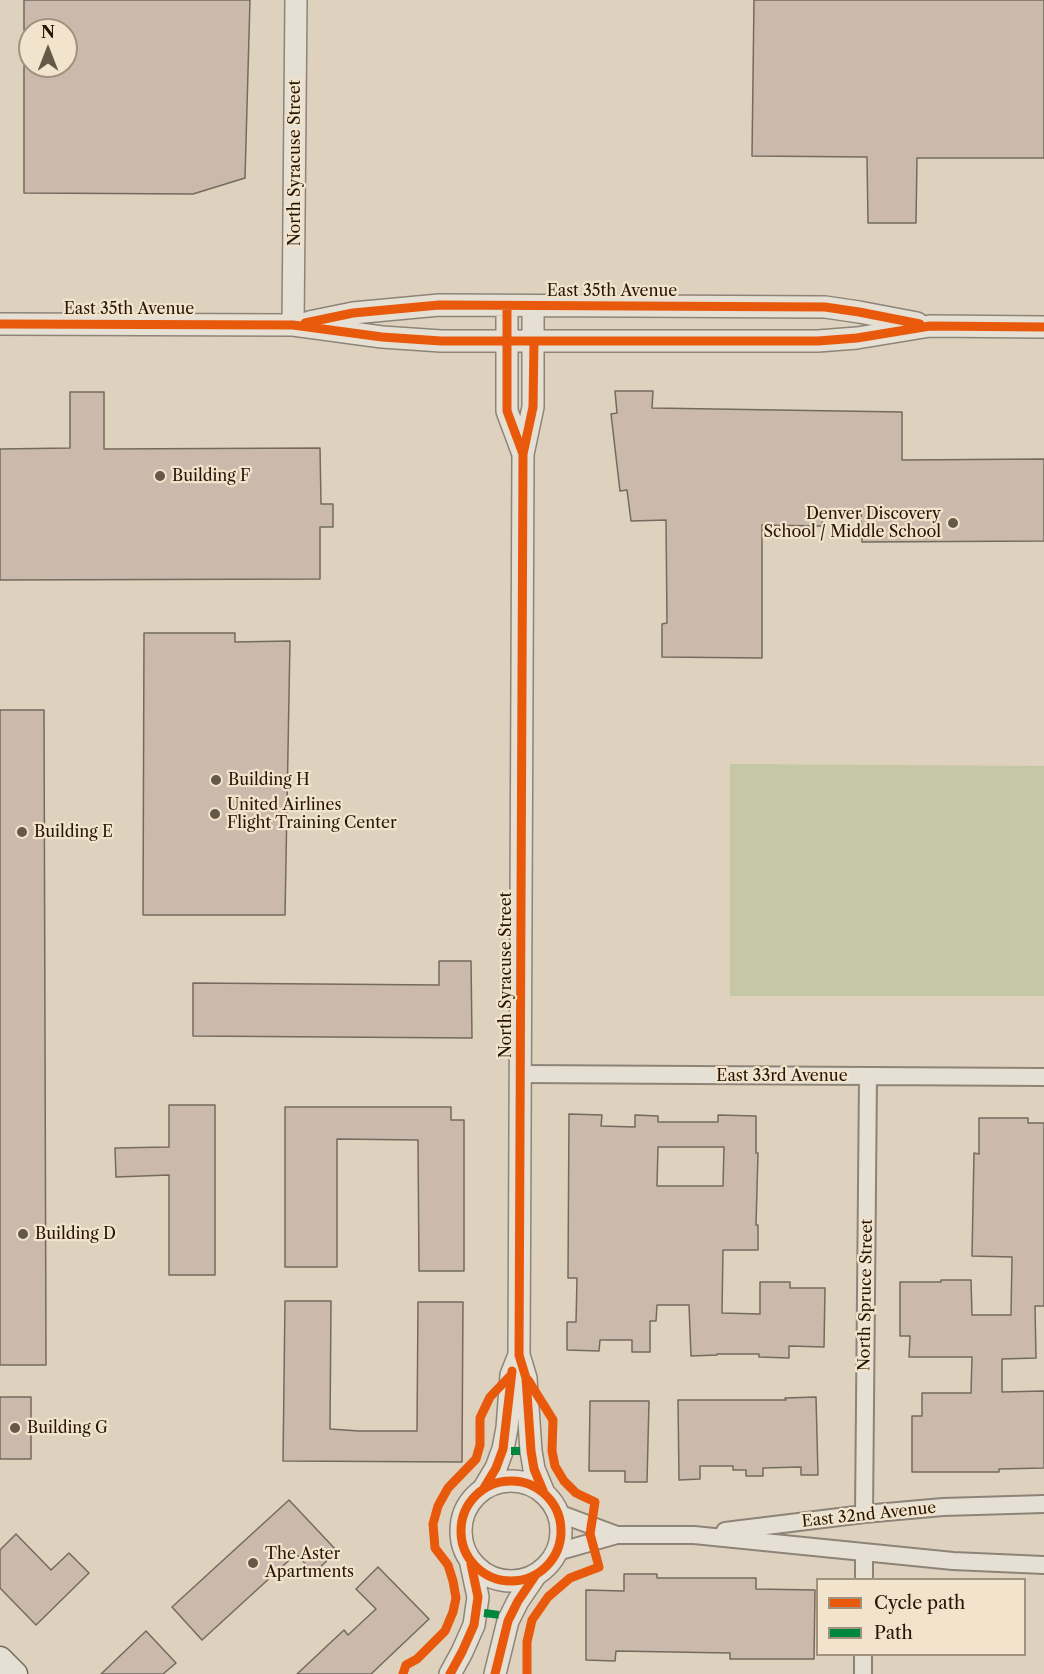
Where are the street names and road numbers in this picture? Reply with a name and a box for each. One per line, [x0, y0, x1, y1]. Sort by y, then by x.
street label: North Syracuse Street [285, 80, 305, 246]
street label: East 35th Avenue [547, 281, 677, 301]
street label: East 35th Avenue [64, 299, 194, 319]
street label: North Syracuse Street [496, 892, 516, 1058]
street label: East 33rd Avenue [716, 1066, 848, 1086]
street label: North Spruce Street [855, 1219, 877, 1371]
street label: East 32nd Avenue [801, 1498, 937, 1532]

